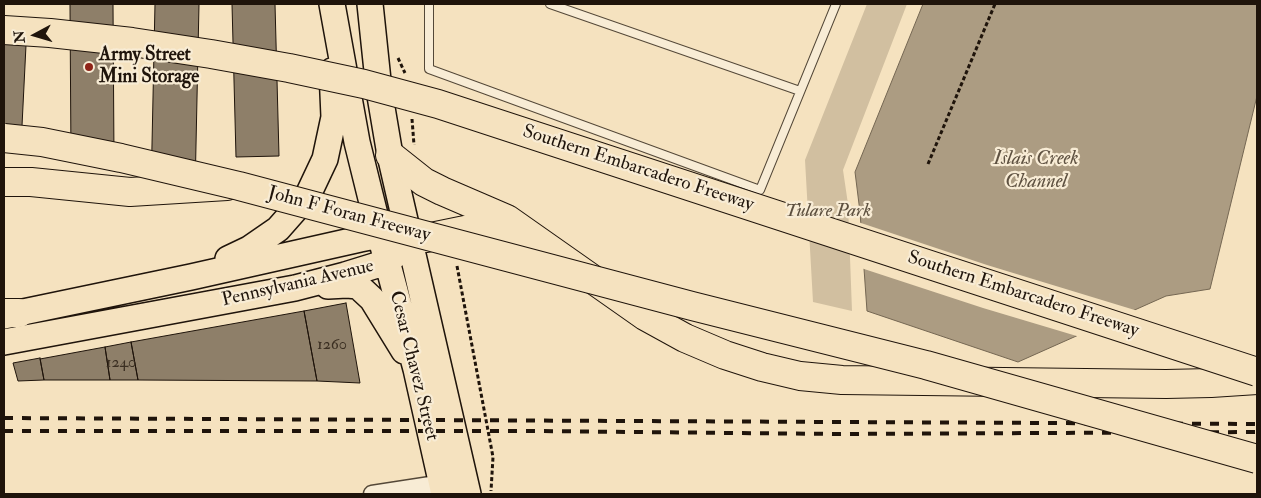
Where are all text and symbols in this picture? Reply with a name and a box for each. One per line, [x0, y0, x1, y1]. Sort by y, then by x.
north arrow [10, 10, 60, 60]
text: N [10, 30, 29, 44]
place label: Army Street Mini Storage [99, 45, 199, 89]
marker: Army Street Mini Storage [83, 61, 95, 73]
street label: Southern Embarcadero Freeway [519, 121, 757, 217]
water label: Islais Creek Channel [994, 148, 1078, 195]
street label: John F Foran Freeway [265, 182, 433, 248]
park label: Tulare Park [785, 201, 871, 223]
street label: Southern Embarcadero Freeway [904, 247, 1142, 343]
street label: Pennsylvania Avenue [220, 255, 376, 313]
street label: Cesar Chavez Street [383, 289, 443, 443]
house number: 1260 [317, 336, 347, 356]
house number: 1240 [106, 354, 136, 374]

